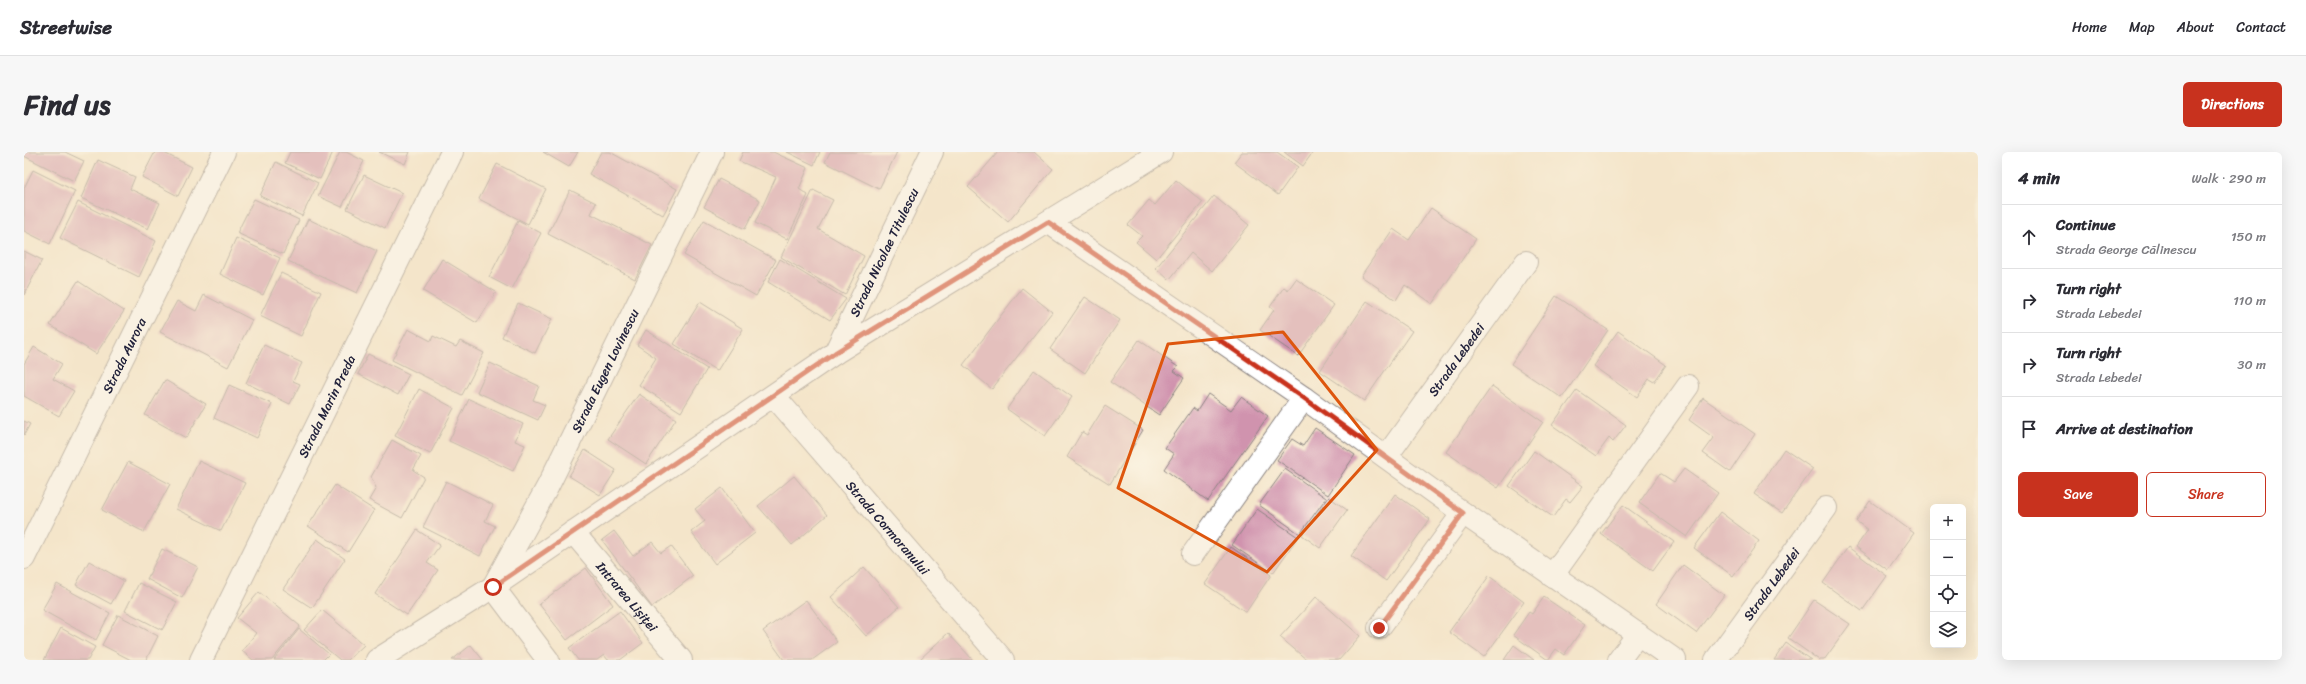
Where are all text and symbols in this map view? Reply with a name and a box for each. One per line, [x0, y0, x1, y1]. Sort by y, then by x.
text: Streetwise [20, 11, 112, 44]
text: Home [2072, 15, 2107, 40]
text: Map [2129, 15, 2155, 40]
text: About [2177, 15, 2214, 40]
text: Contact [2236, 15, 2286, 40]
text: Find us [24, 80, 111, 129]
button: Directions [2183, 82, 2282, 127]
text: 4 min [2018, 163, 2060, 193]
text: Walk · 290 m [2192, 167, 2266, 190]
street label: Strada Nicolae Titulescu [843, 184, 925, 321]
text: Continue [2056, 212, 2116, 238]
text: 150 m [2231, 225, 2266, 248]
icon: ahead [2018, 226, 2040, 248]
text: Strada George Călinescu [2056, 238, 2196, 261]
text: Turn right [2056, 276, 2121, 302]
text: 110 m [2233, 289, 2266, 312]
icon: right [2018, 290, 2040, 312]
text: Strada Lebedei [2056, 302, 2142, 325]
street label: Strada Eugen Lovinescu [565, 305, 645, 437]
street label: Strada Aurora [96, 313, 153, 397]
street label: Strada Lebedei [1422, 318, 1491, 401]
text: Turn right [2056, 340, 2121, 366]
street label: Strada Marin Preda [292, 351, 362, 462]
text: 30 m [2237, 353, 2266, 376]
icon: right [2018, 354, 2040, 376]
text: Strada Lebedei [2056, 366, 2142, 389]
text: Arrive at destination [2056, 416, 2193, 442]
icon: arrive [2018, 418, 2040, 440]
button: Save [2018, 472, 2138, 517]
button: Share [2146, 472, 2266, 517]
street label: Strada Cormoranului [840, 475, 936, 581]
map controls [1930, 504, 1966, 648]
button: + [1930, 504, 1966, 540]
button: − [1930, 540, 1966, 576]
street label: Strada Lebedei [1737, 542, 1806, 626]
street label: Intrarea Lișiței [589, 555, 664, 637]
button: locate [1930, 576, 1966, 612]
route start [484, 578, 502, 596]
button: layers [1930, 612, 1966, 648]
route end [1370, 619, 1388, 637]

